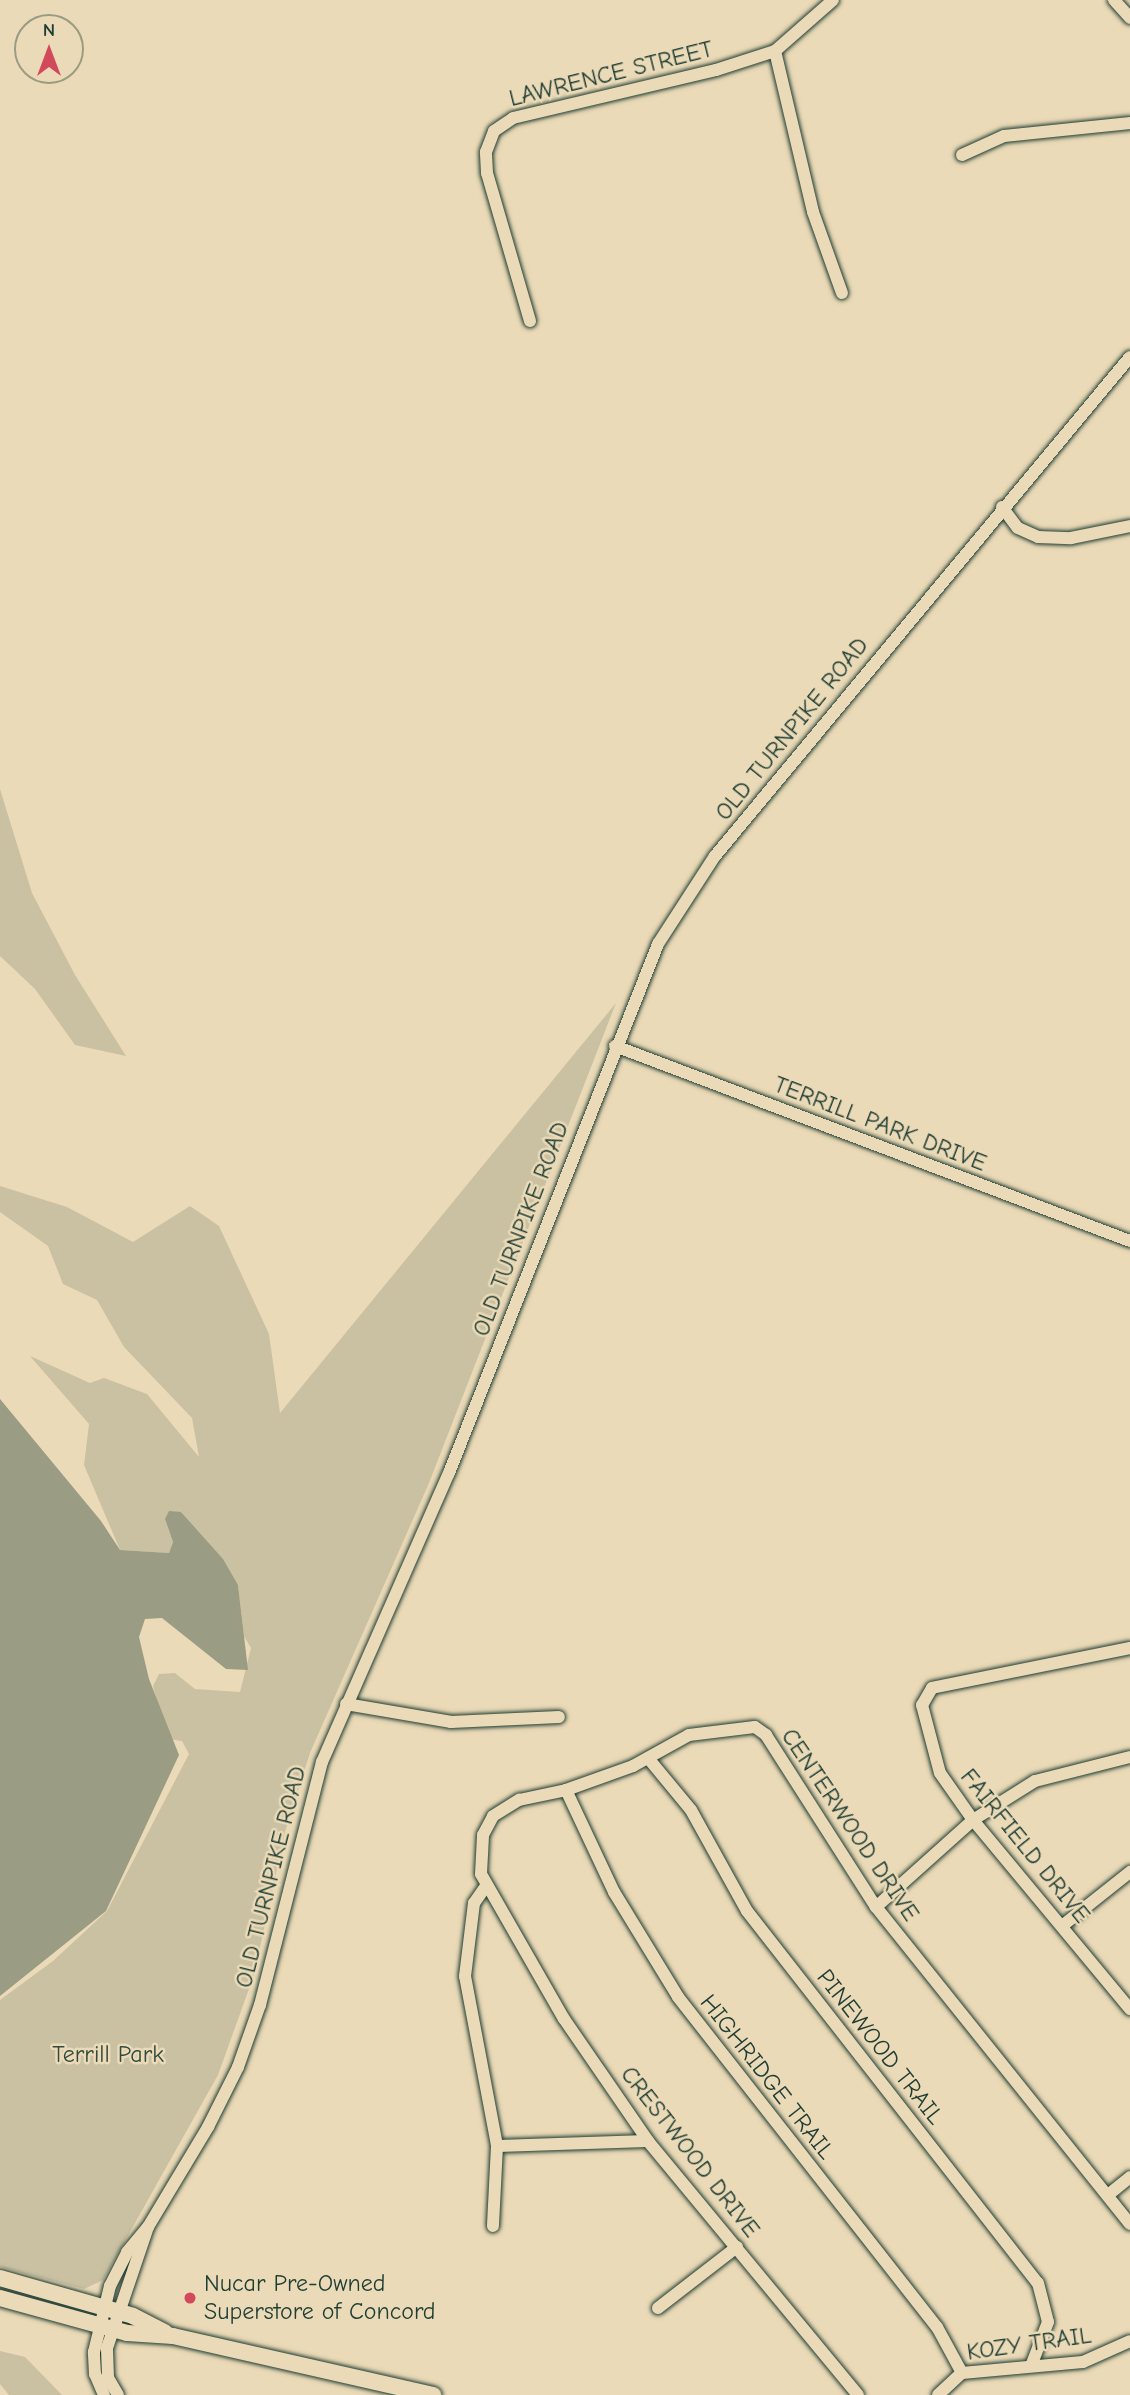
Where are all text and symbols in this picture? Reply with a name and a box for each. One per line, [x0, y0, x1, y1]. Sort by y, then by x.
north arrow [14, 14, 84, 84]
text: N [43, 19, 55, 41]
street label: LAWRENCE STREET [506, 35, 716, 113]
street label: OLD TURNPIKE ROAD [709, 632, 875, 826]
street label: TERRILL PARK DRIVE [770, 1070, 990, 1178]
street label: OLD TURNPIKE ROAD [467, 1118, 575, 1340]
street label: CENTERWOOD DRIVE [775, 1723, 925, 1927]
street label: OLD TURNPIKE ROAD [230, 1763, 312, 1991]
street label: FAIRFIELD DRIVE [954, 1763, 1096, 1929]
street label: PINEWOOD TRAIL [810, 1964, 950, 2130]
street label: HIGHRIDGE TRAIL [694, 1989, 840, 2165]
park label: Terrill Park [52, 2041, 164, 2069]
street label: CRESTWOOD DRIVE [614, 2061, 766, 2243]
place label: Nucar Pre-Owned Superstore of Concord [204, 2270, 436, 2326]
marker: Nucar Pre-Owned Superstore of Concord [182, 2290, 198, 2306]
street label: KOZY TRAIL [965, 2321, 1093, 2367]

